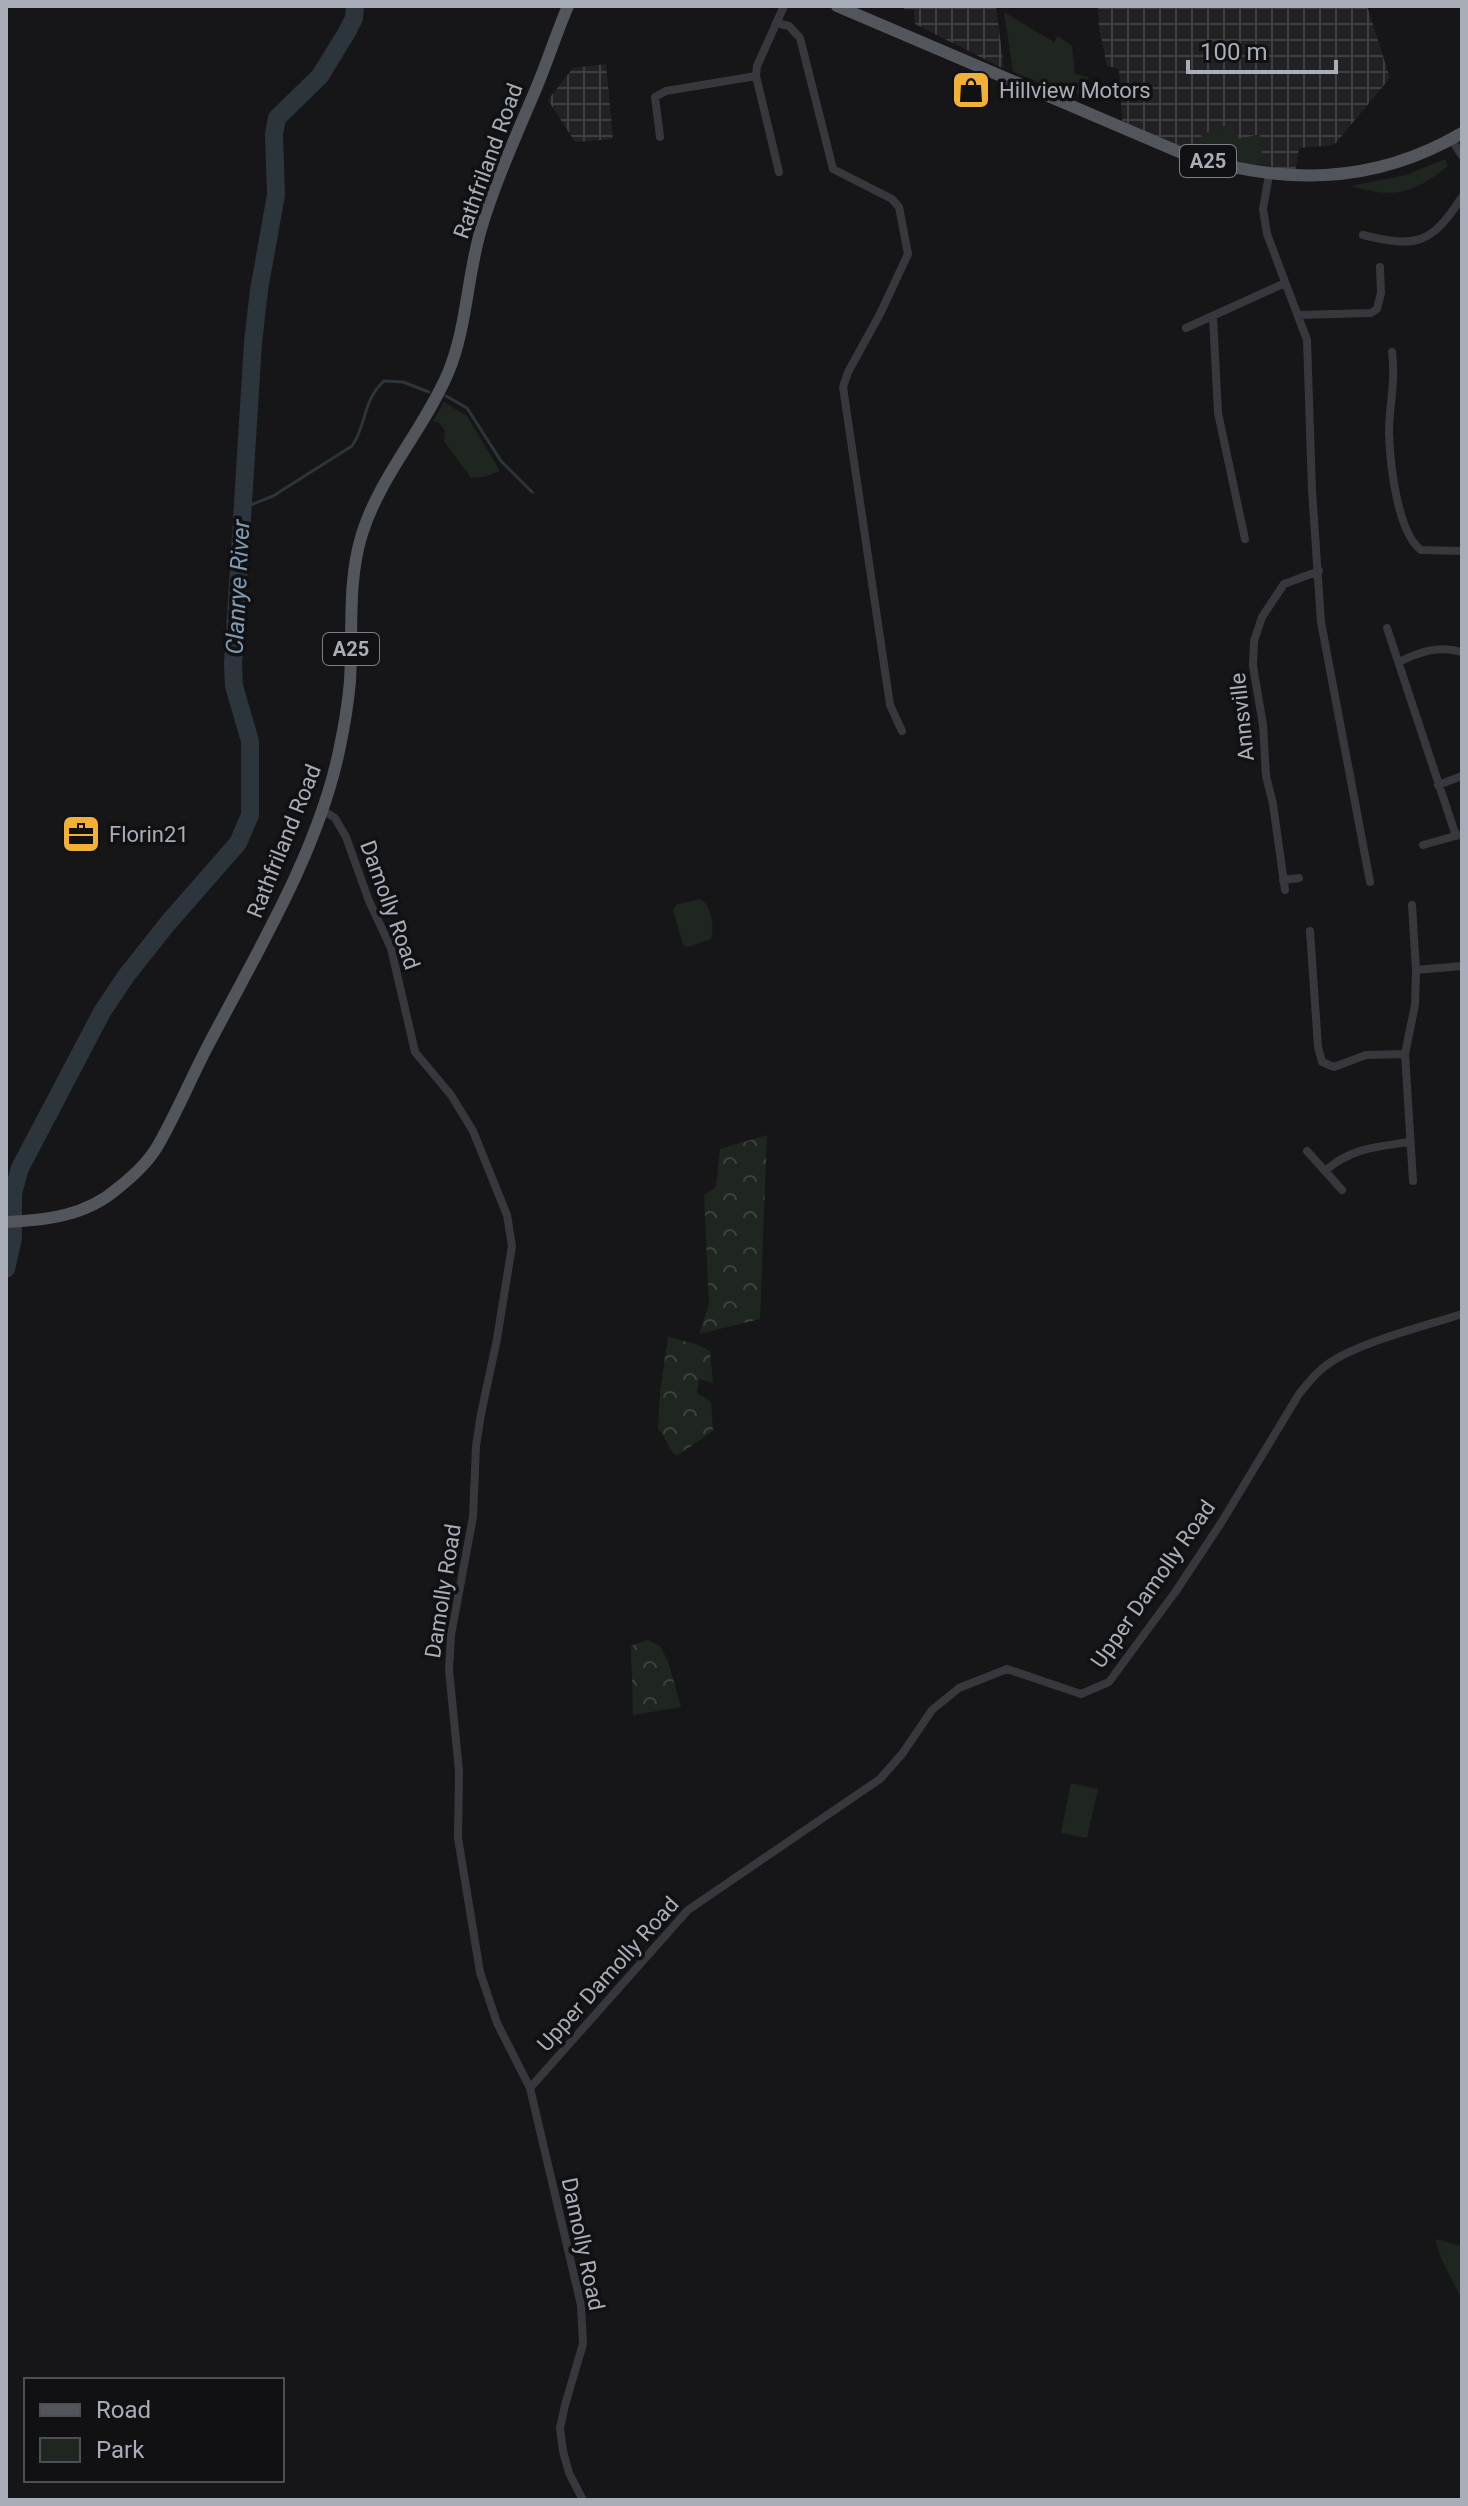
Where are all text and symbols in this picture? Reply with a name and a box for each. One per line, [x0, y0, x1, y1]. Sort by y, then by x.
scale bar [1188, 24, 1336, 74]
text: 100 m [1200, 38, 1267, 66]
shop icon: Hillview Motors [950, 69, 992, 111]
place label: Hillview Motors [999, 78, 1151, 103]
street label: Rathfriland Road [448, 80, 528, 242]
road number: A25 [1180, 145, 1236, 177]
water label: Clanrye River [220, 518, 256, 655]
road number: A25 [323, 633, 379, 665]
street label: Annsville [1225, 672, 1259, 762]
street label: Rathfriland Road [242, 761, 326, 921]
office icon: Florin21 [60, 813, 102, 855]
place label: Florin21 [109, 822, 189, 847]
street label: Damolly Road [355, 837, 425, 973]
street label: Upper Damolly Road [1086, 1495, 1220, 1673]
street label: Damolly Road [420, 1522, 466, 1660]
street label: Upper Damolly Road [532, 1892, 684, 2056]
street label: Damolly Road [557, 2175, 609, 2313]
legend [24, 2378, 284, 2482]
text: Road [96, 2396, 151, 2424]
text: Park [96, 2436, 145, 2464]

